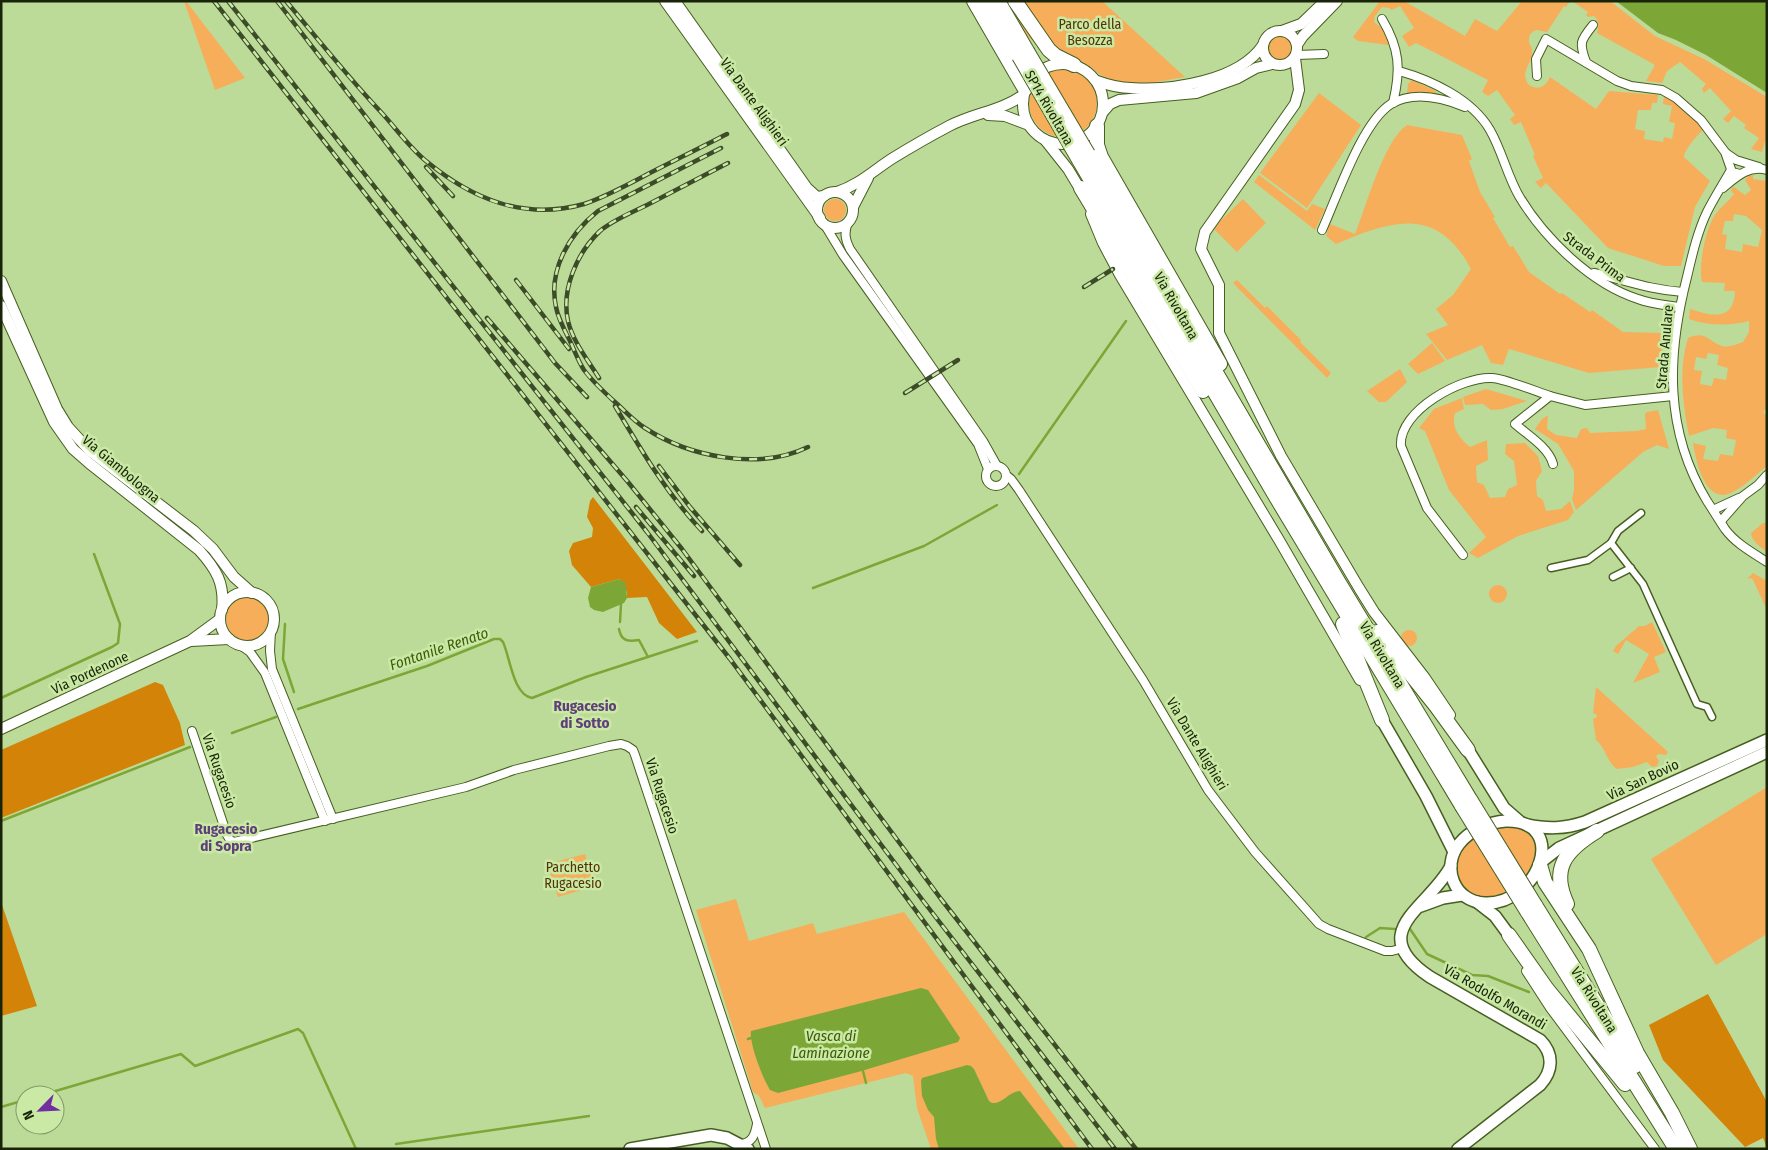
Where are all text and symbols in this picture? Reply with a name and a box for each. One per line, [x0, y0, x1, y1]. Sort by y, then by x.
park label: Parco della Besozza [1059, 16, 1122, 49]
street label: Via Dante Alighieri [716, 55, 792, 149]
street label: SP14 Rivoltana [1021, 68, 1077, 149]
street label: Strada Prima [1560, 228, 1629, 286]
street label: Via Rivoltana [1150, 269, 1202, 343]
street label: Strada Anulare [1653, 304, 1677, 390]
street label: Via Giambologna [79, 431, 164, 507]
street label: Via Rivoltana [1355, 619, 1409, 692]
water label: Fontanile Renato [387, 624, 491, 674]
street label: Via Pordenone [49, 648, 131, 698]
street label: Via Dante Alighieri [1163, 695, 1231, 793]
district label: Rugacesio di Sotto [553, 697, 617, 732]
street label: Via Rugacesio [198, 731, 240, 811]
street label: Via Rugacesio [642, 756, 682, 836]
street label: Via San Bovio [1604, 756, 1682, 804]
district label: Rugacesio di Sopra [194, 820, 258, 855]
park label: Parchetto Rugacesio [544, 859, 602, 892]
street label: Via Rodolfo Morandi [1441, 961, 1549, 1033]
street label: Via Rivoltana [1567, 964, 1621, 1036]
water label: Vasca di Laminazione [792, 1027, 870, 1062]
north arrow [15, 1085, 65, 1135]
text: N [19, 1108, 38, 1122]

